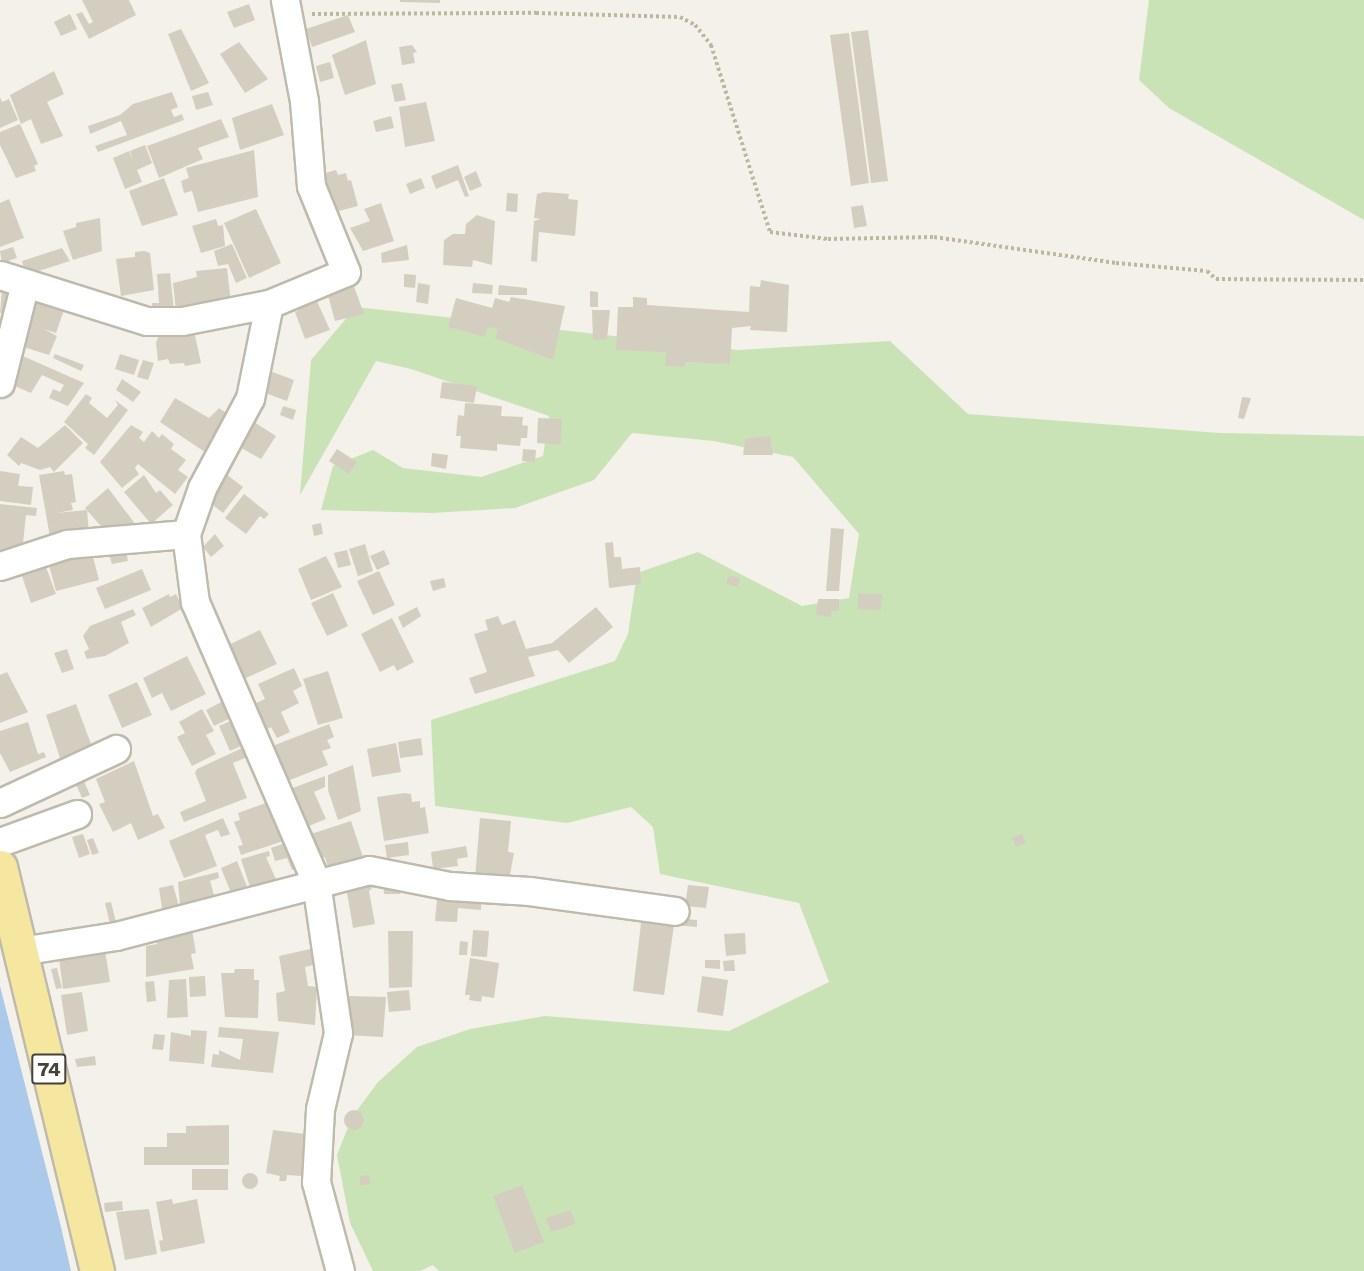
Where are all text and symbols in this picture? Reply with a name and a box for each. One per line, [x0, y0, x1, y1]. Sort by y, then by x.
road number: 74 [31, 1052, 67, 1086]

